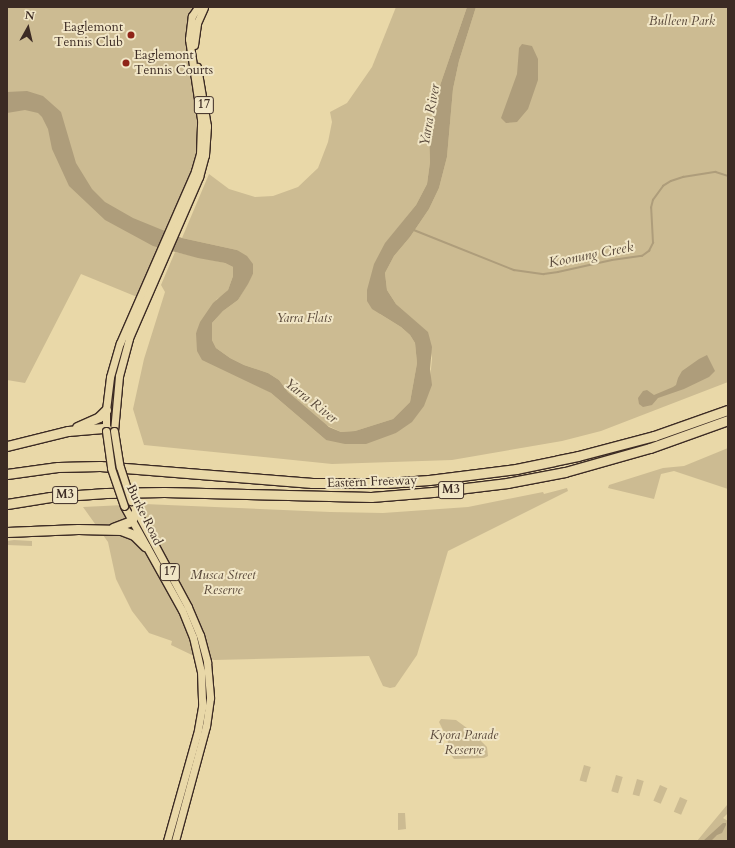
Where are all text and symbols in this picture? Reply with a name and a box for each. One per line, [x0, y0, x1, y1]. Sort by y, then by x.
north arrow [8, 8, 48, 48]
text: N [24, 8, 36, 24]
park label: Bulleen Park [649, 13, 715, 29]
place label: Eaglemont Tennis Club [54, 20, 123, 51]
marker: Eaglemont Tennis Club [126, 30, 136, 40]
place label: Eaglemont Tennis Courts [134, 48, 213, 79]
marker: Eaglemont Tennis Courts [121, 58, 131, 68]
water label: Yarra River [416, 82, 444, 148]
road number: 17 [193, 95, 215, 115]
water label: Koonung Creek [547, 239, 635, 271]
park label: Yarra Flats [276, 310, 332, 326]
water label: Yarra River [281, 375, 341, 427]
street label: Eastern Freeway [327, 473, 417, 491]
road number: M3 [438, 480, 464, 500]
street label: Burke Road [123, 482, 165, 548]
road number: M3 [52, 485, 78, 505]
road number: 17 [159, 562, 181, 582]
park label: Musca Street Reserve [190, 568, 256, 599]
park label: Kyora Parade Reserve [430, 728, 498, 759]

